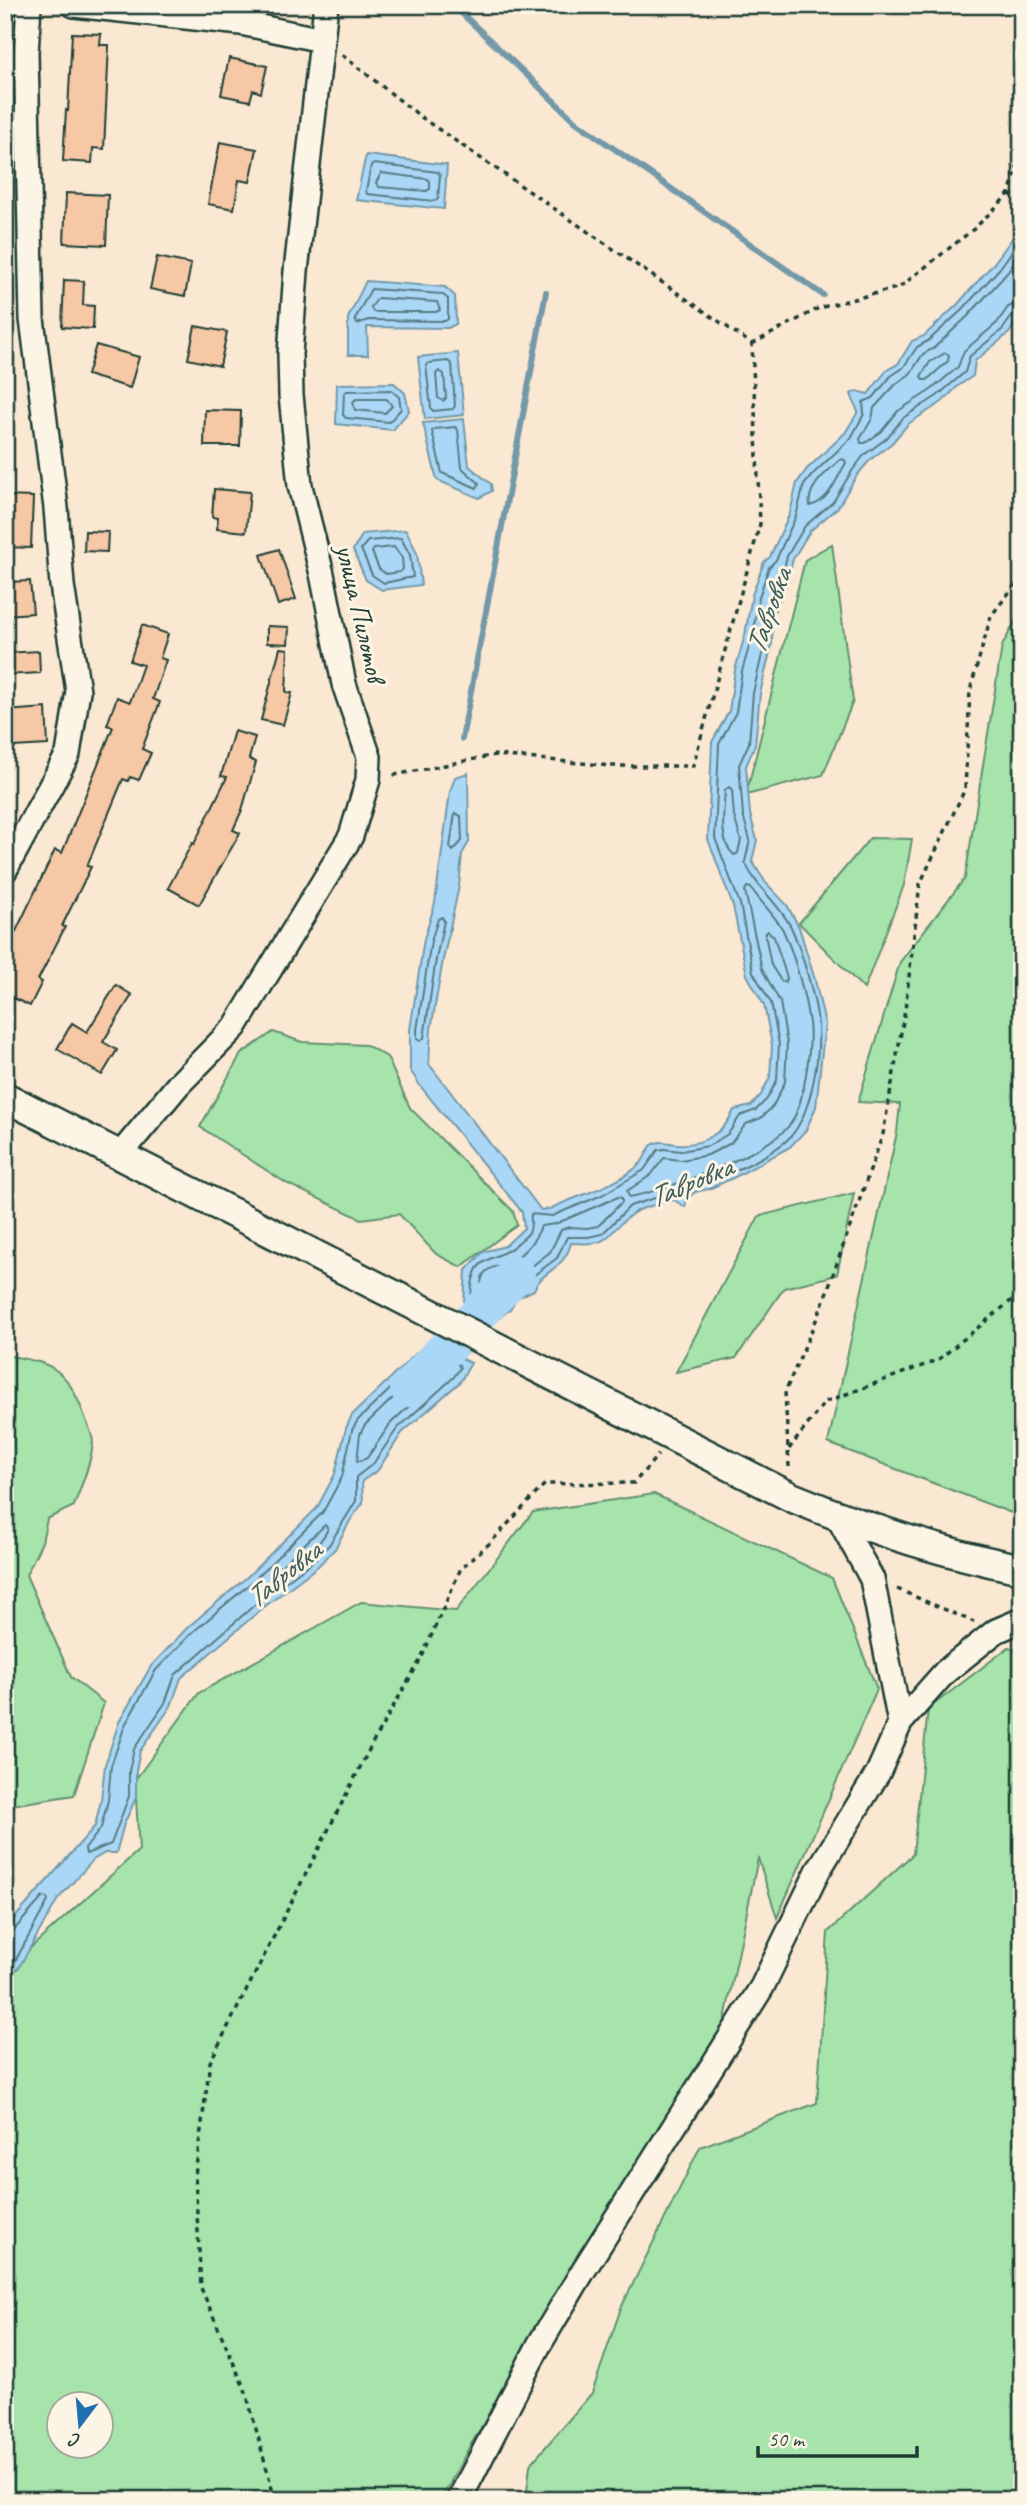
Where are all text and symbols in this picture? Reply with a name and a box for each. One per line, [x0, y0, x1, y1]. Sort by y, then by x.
street label: улица Пилотов [328, 539, 395, 690]
water label: Тавровка [736, 560, 801, 659]
water label: Тавровка [642, 1146, 741, 1217]
water label: Тавровка [237, 1529, 332, 1616]
north arrow [46, 2390, 116, 2460]
scale bar [758, 2414, 917, 2458]
text: 50 m [768, 2426, 806, 2452]
text: С [65, 2427, 83, 2453]

